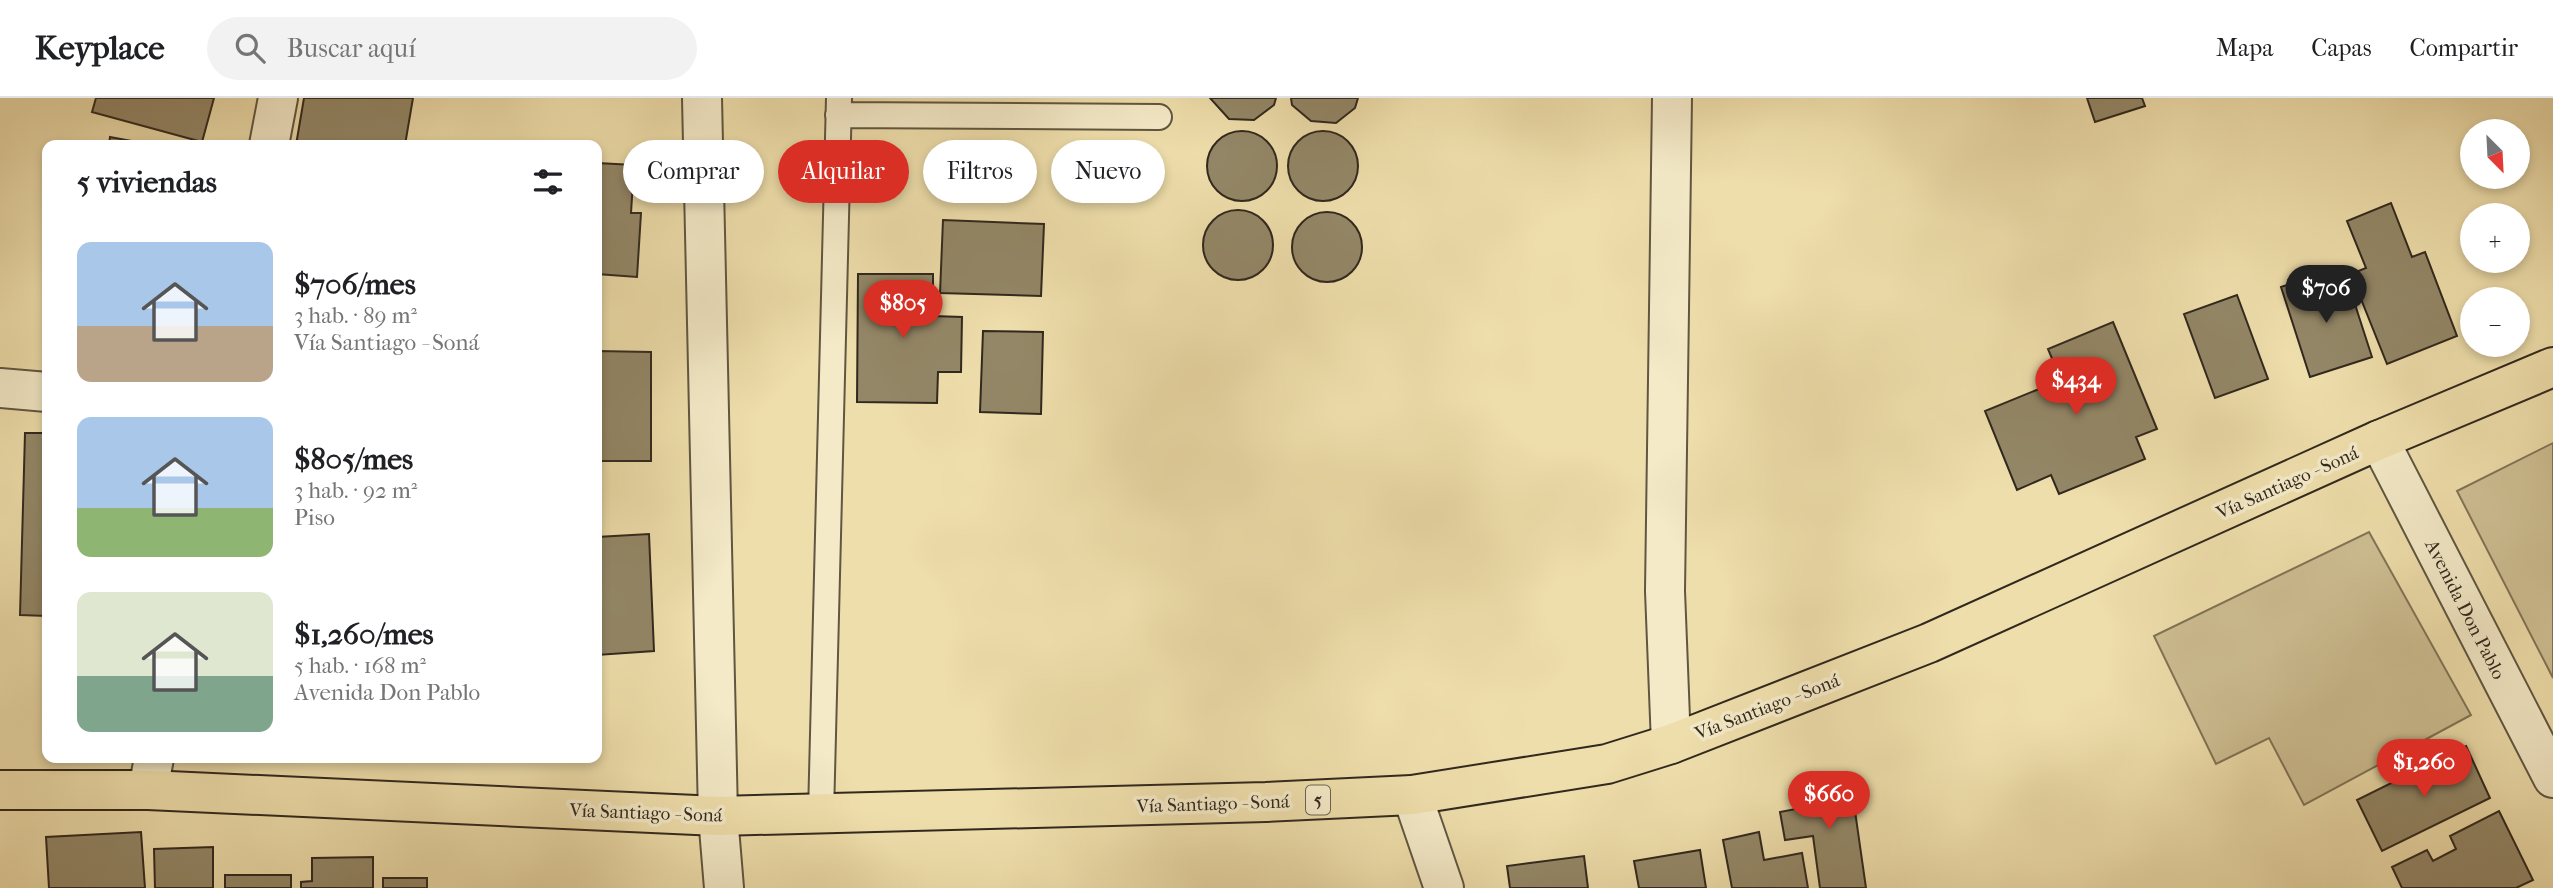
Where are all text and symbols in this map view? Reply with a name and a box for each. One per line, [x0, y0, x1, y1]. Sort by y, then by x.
search box [207, 17, 697, 80]
text: Keyplace [35, 29, 165, 68]
icon: search [231, 29, 269, 67]
text: Buscar aquí [287, 33, 416, 64]
text: Mapa [2216, 34, 2273, 62]
text: Capas [2311, 34, 2372, 62]
text: Compartir [2410, 34, 2518, 62]
north arrow [2460, 119, 2530, 189]
map controls [2460, 119, 2530, 357]
chip: Comprar [623, 140, 764, 203]
chip: Alquilar [778, 140, 909, 203]
chip: Filtros [923, 140, 1037, 203]
chip: Nuevo [1051, 140, 1165, 203]
icon: filters [529, 163, 567, 201]
text: 5 viviendas [77, 165, 217, 200]
button: + [2460, 203, 2530, 273]
pin: $706 [2285, 266, 2367, 325]
text: $706/mes [294, 267, 416, 302]
icon: home [133, 270, 217, 354]
text: $706 [2302, 274, 2350, 301]
pin: $805 [862, 280, 944, 340]
button: − [2460, 287, 2530, 357]
text: $805 [880, 289, 926, 316]
text: 3 hab. · 89 m² [294, 302, 417, 329]
text: Vía Santiago - Soná [294, 329, 479, 356]
pin: $434 [2035, 358, 2117, 417]
text: $434 [2051, 366, 2101, 393]
text: $805/mes [294, 442, 413, 477]
street label: Vía Santiago - Soná [2212, 442, 2362, 524]
icon: home [133, 445, 217, 529]
text: 3 hab. · 92 m² [294, 477, 417, 504]
text: Piso [294, 504, 335, 531]
street label: Avenida Don Pablo [2420, 535, 2510, 683]
text: $1,260/mes [294, 617, 434, 652]
icon: home [133, 620, 217, 704]
text: 5 hab. · 168 m² [294, 652, 426, 679]
street label: Vía Santiago - Soná [1691, 669, 1843, 745]
text: Avenida Don Pablo [294, 679, 480, 706]
pin: $1,260 [2367, 740, 2481, 799]
text: $1,260 [2393, 748, 2455, 775]
pin: $660 [1788, 772, 1870, 831]
text: $660 [1804, 780, 1854, 807]
road number: 5 [1306, 786, 1330, 814]
street label: Vía Santiago - Soná [1135, 790, 1290, 818]
street label: Vía Santiago - Soná [568, 799, 723, 827]

